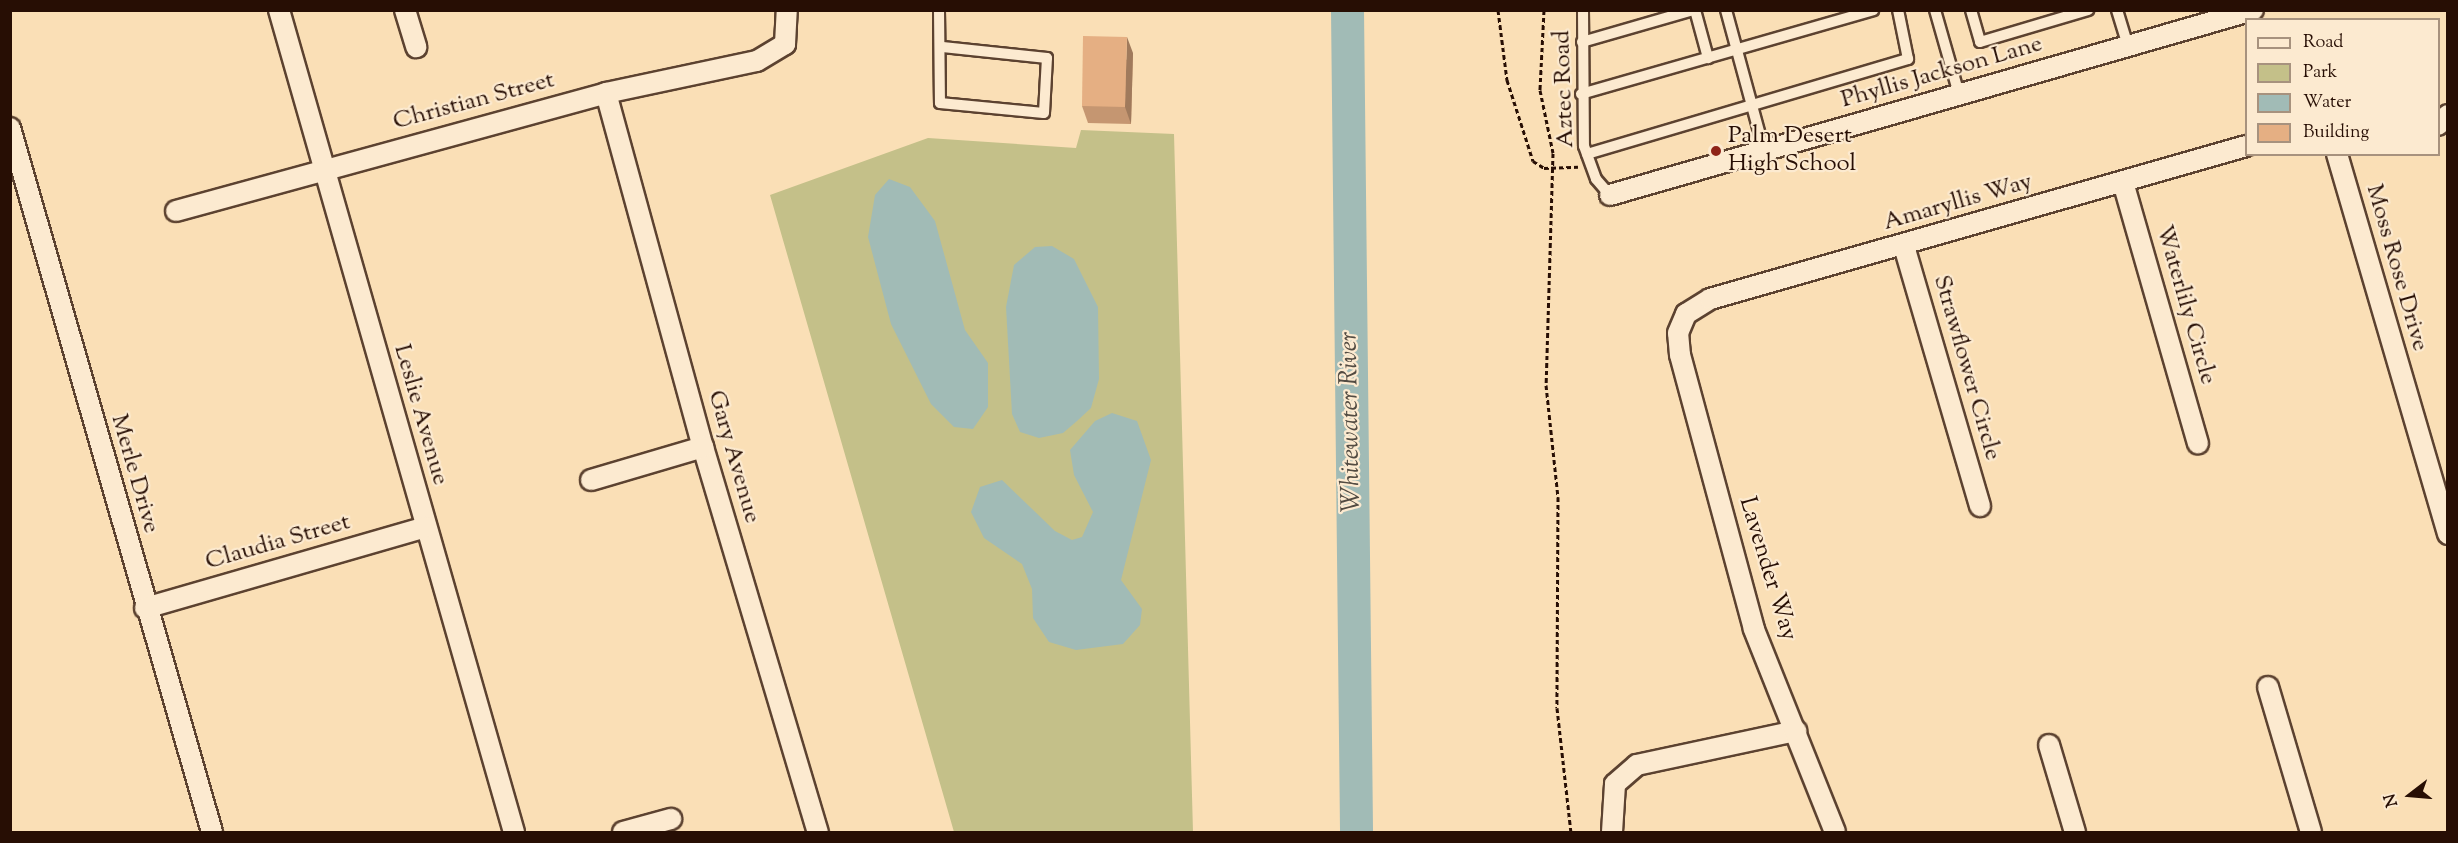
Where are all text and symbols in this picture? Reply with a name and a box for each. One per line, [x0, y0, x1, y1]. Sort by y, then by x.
legend [2245, 18, 2440, 156]
street label: Aztec Road [1549, 30, 1581, 148]
street label: Phyllis Jackson Lane [1838, 30, 2046, 116]
text: Road [2303, 30, 2343, 56]
text: Park [2303, 60, 2337, 86]
street label: Christian Street [390, 67, 558, 137]
text: Water [2303, 90, 2351, 116]
text: Building [2303, 120, 2369, 146]
place label: Palm Desert High School [1728, 123, 1856, 179]
marker: Palm Desert High School [1709, 144, 1723, 158]
street label: Amaryllis Way [1880, 168, 2036, 238]
street label: Moss Rose Drive [2358, 181, 2434, 355]
street label: Waterlily Circle [2148, 222, 2222, 388]
street label: Strawflower Circle [1926, 272, 2006, 464]
water label: Whitewater River [1334, 331, 1368, 513]
street label: Leslie Avenue [386, 341, 454, 489]
street label: Gary Avenue [700, 387, 766, 527]
street label: Merle Drive [103, 411, 165, 537]
street label: Lavender Way [1731, 494, 1803, 644]
street label: Claudia Street [202, 509, 354, 577]
north arrow [2380, 765, 2440, 825]
text: N [2379, 791, 2405, 809]

